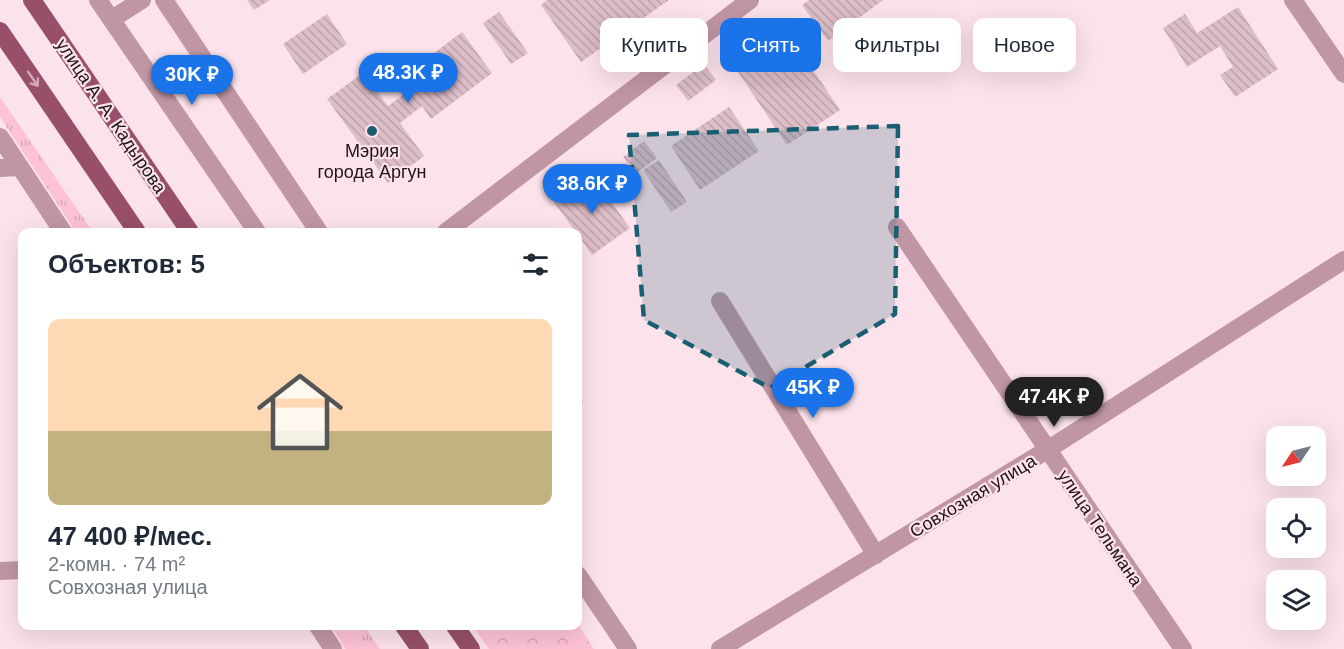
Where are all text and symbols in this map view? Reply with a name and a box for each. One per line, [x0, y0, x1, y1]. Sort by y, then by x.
chip: Купить [600, 18, 708, 72]
chip: Снять [720, 18, 821, 72]
chip: Фильтры [833, 18, 961, 72]
chip: Новое [973, 18, 1076, 72]
street label: улица А. А. Кадырова [52, 35, 171, 198]
pin: 48.3K ₽ [353, 53, 463, 104]
pin: 30K ₽ [150, 55, 234, 106]
text: 48.3K ₽ [373, 61, 443, 83]
text: 30K ₽ [165, 63, 219, 85]
one-way arrow [27, 71, 39, 87]
marker: Мэрия города Аргун [365, 124, 379, 138]
place label: Мэрия города Аргун [318, 141, 426, 182]
pin: 38.6K ₽ [537, 164, 647, 215]
text: 38.6K ₽ [557, 172, 627, 194]
icon: filters [519, 248, 552, 281]
text: Объектов: 5 [48, 249, 205, 279]
icon: home [246, 358, 354, 466]
pin: 45K ₽ [771, 368, 855, 419]
text: 45K ₽ [786, 376, 840, 398]
pin: 47.4K ₽ [999, 377, 1109, 428]
text: 47.4K ₽ [1019, 385, 1089, 407]
north arrow [1266, 426, 1326, 486]
map controls [1266, 426, 1326, 630]
street label: Совхозная улица [906, 450, 1041, 542]
street label: улица Тельмана [1054, 466, 1147, 591]
button: locate [1266, 498, 1326, 558]
text: 47 400 ₽/мес. [48, 521, 212, 551]
text: 2-комн. · 74 m² [48, 553, 185, 575]
button: layers [1266, 570, 1326, 630]
text: Совхозная улица [48, 576, 208, 598]

